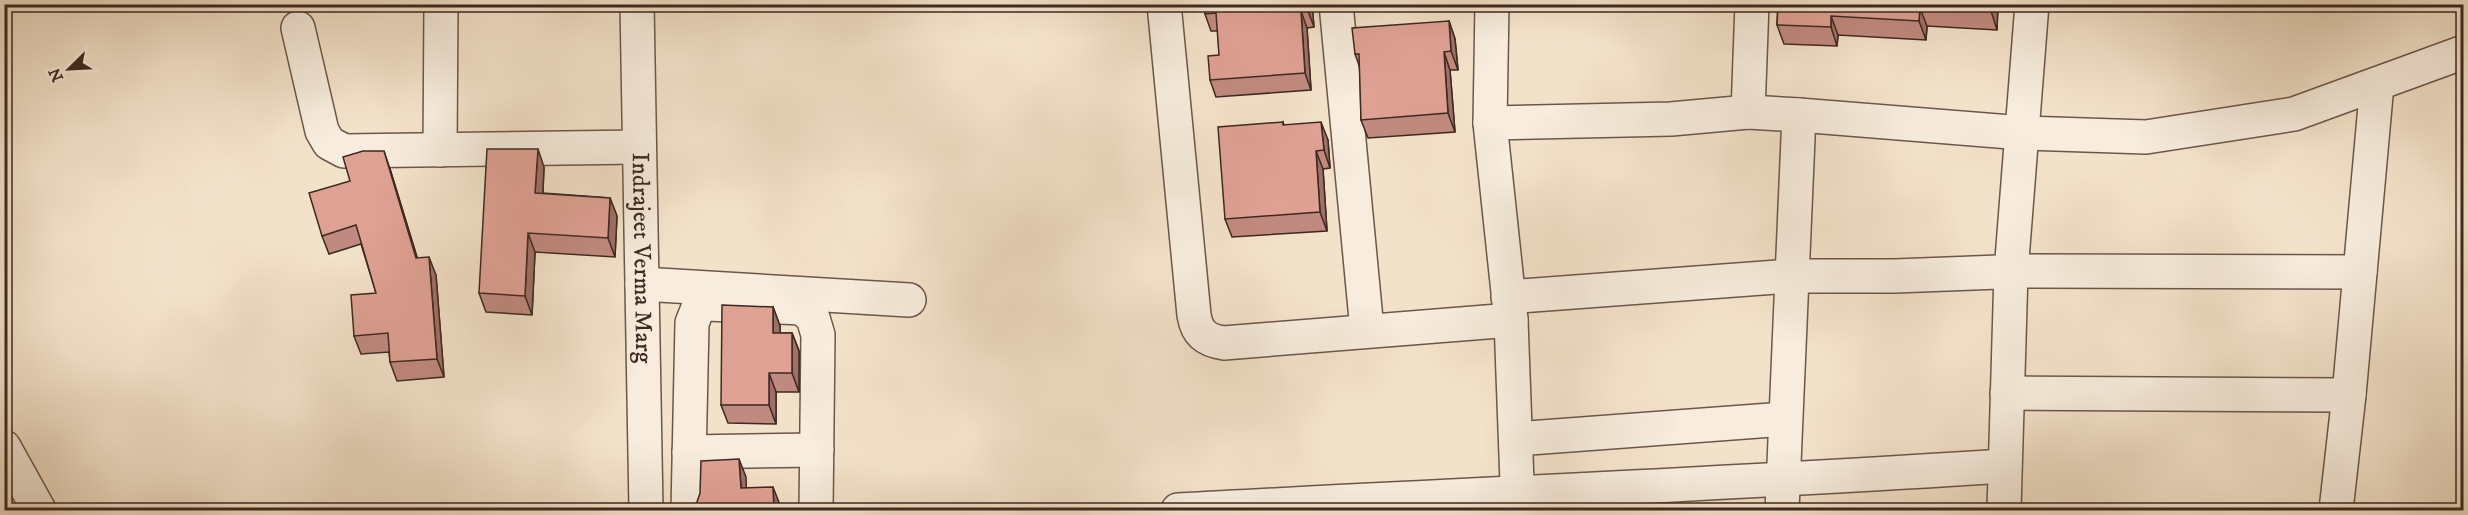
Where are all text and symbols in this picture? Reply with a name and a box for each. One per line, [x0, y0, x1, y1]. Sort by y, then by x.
north arrow [39, 39, 99, 99]
text: N [44, 65, 68, 85]
street label: Indrajeet Verma Marg [625, 152, 658, 364]

